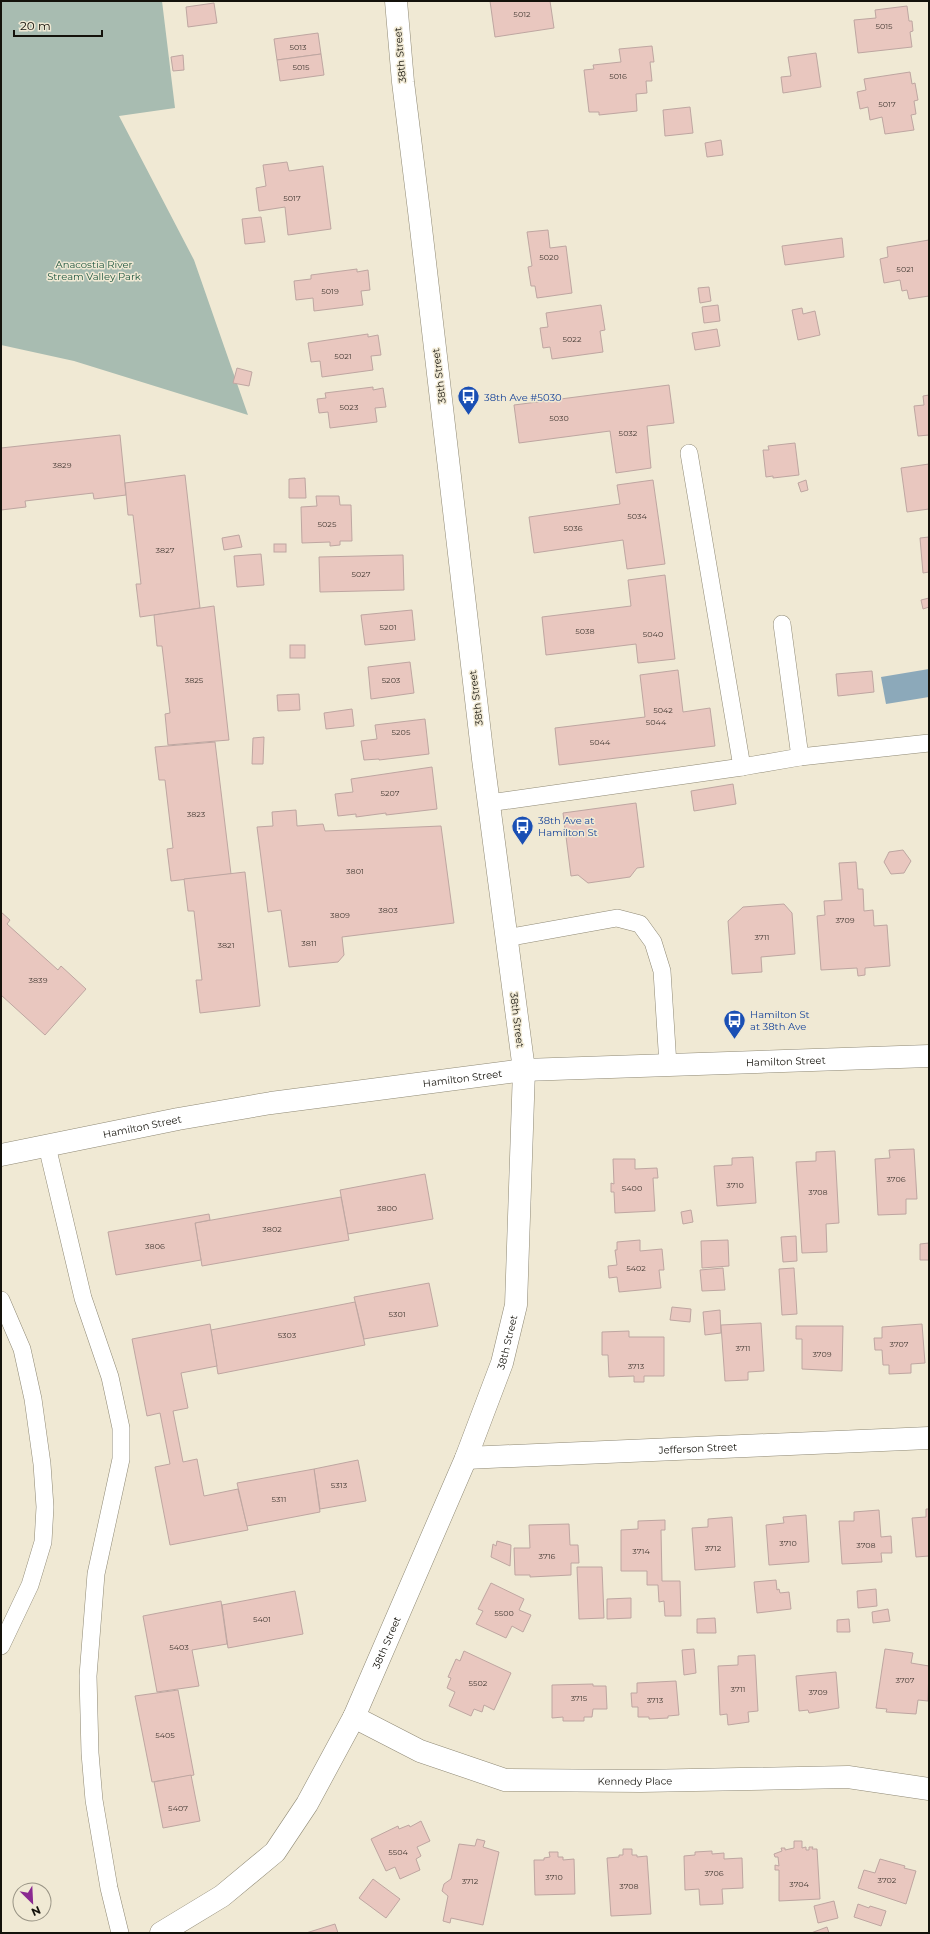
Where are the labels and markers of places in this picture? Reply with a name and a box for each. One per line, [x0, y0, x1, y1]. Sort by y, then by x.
bus stop icon: 38th Ave #5030 [455, 384, 481, 417]
place label: 38th Ave #5030 [484, 391, 562, 404]
bus stop icon: 38th Ave at Hamilton St [510, 813, 536, 846]
place label: 38th Ave at Hamilton St [538, 814, 598, 839]
bus stop icon: Hamilton St at 38th Ave [722, 1007, 748, 1040]
place label: Hamilton St at 38th Ave [750, 1008, 810, 1033]

